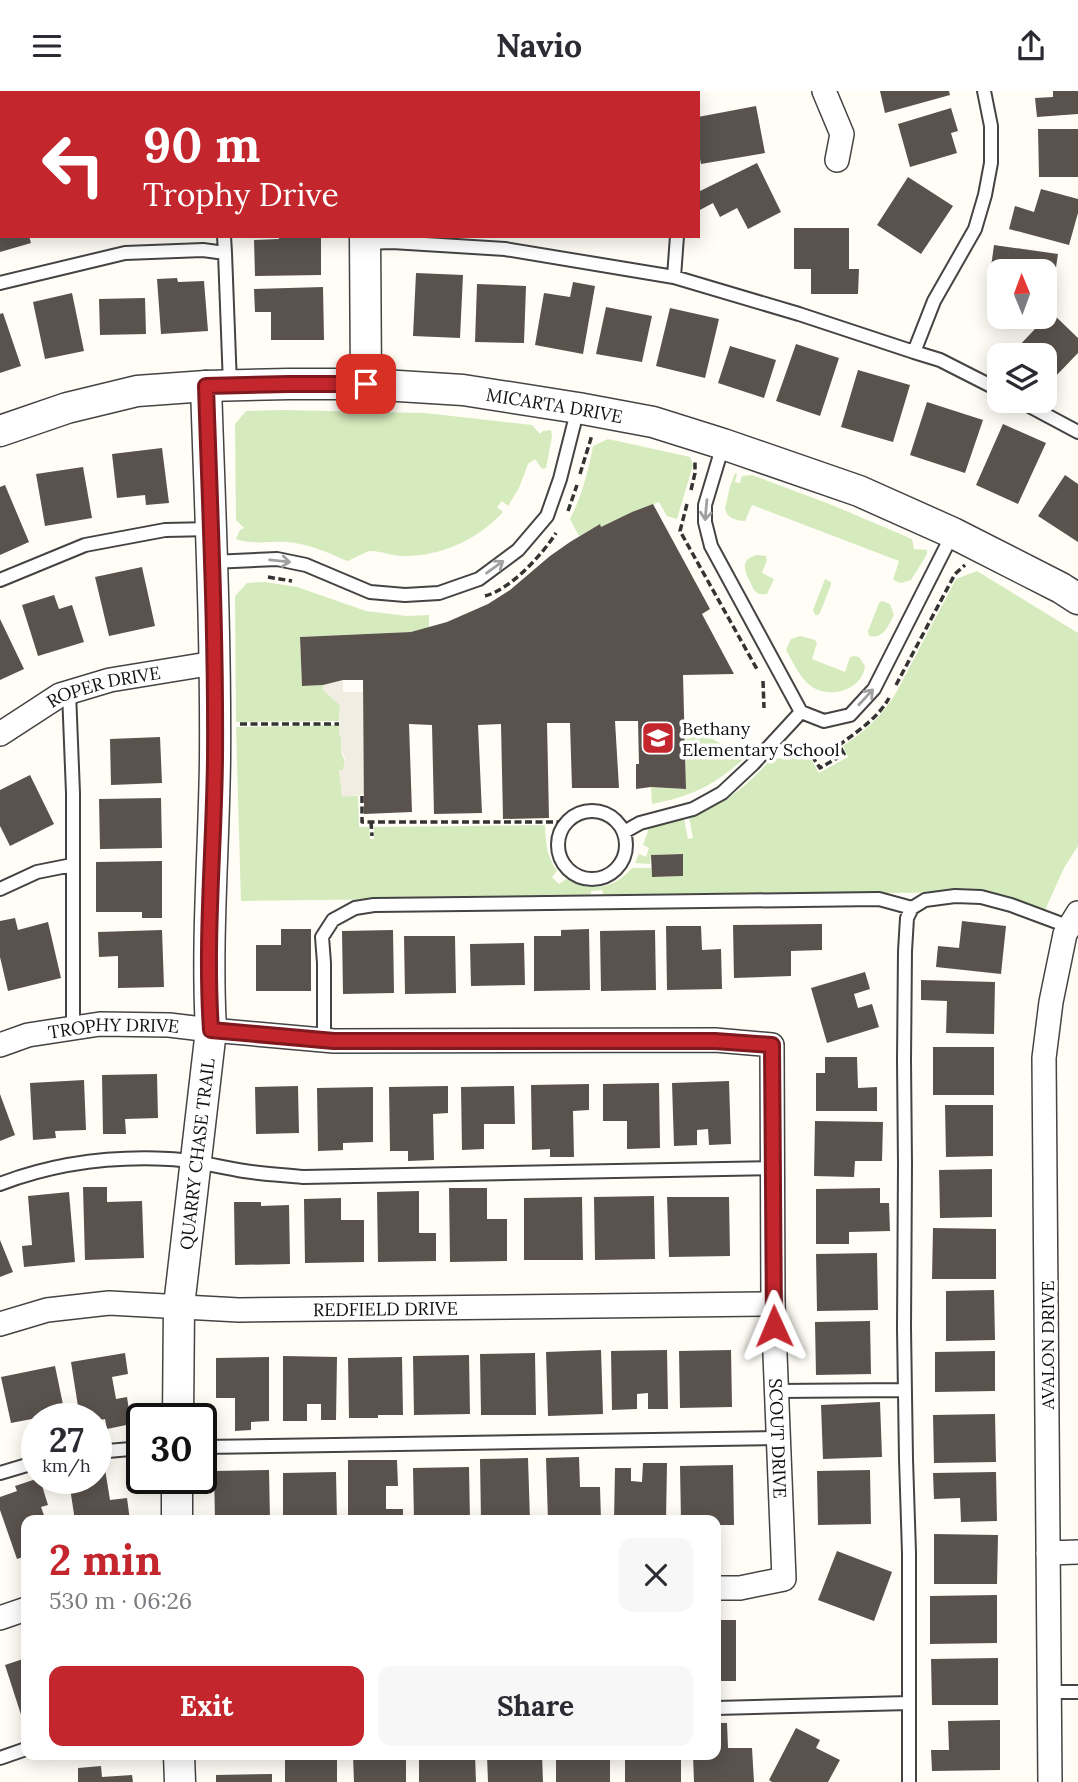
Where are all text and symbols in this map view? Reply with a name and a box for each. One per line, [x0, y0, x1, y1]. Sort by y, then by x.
text: Navio [496, 25, 582, 66]
icon: menu [28, 27, 66, 65]
icon: share [1012, 27, 1050, 65]
text: 90 m [143, 113, 260, 175]
icon: left [28, 119, 119, 210]
text: Trophy Drive [143, 174, 339, 215]
north arrow [987, 259, 1057, 329]
map controls [987, 259, 1057, 413]
button: layers [987, 343, 1057, 413]
pin [336, 354, 396, 414]
icon: arrive [347, 365, 385, 403]
street label: MICARTA DRIVE [485, 382, 625, 428]
one-way arrow [699, 498, 712, 521]
one-way arrow [268, 555, 291, 568]
one-way arrow [485, 560, 504, 574]
street label: ROPER DRIVE [42, 660, 162, 712]
one-way arrow [858, 689, 875, 706]
place label: Bethany Elementary School [682, 717, 840, 761]
school or university icon: Bethany Elementary School [639, 719, 677, 757]
street label: TROPHY DRIVE [47, 1012, 180, 1043]
street label: QUARRY CHASE TRAIL [174, 1056, 219, 1251]
street label: AVALON DRIVE [1036, 1281, 1059, 1410]
position arrow [737, 1289, 811, 1363]
street label: REDFIELD DRIVE [313, 1296, 458, 1321]
street label: SCOUT DRIVE [764, 1378, 792, 1499]
speed limit sign: 30 [126, 1403, 217, 1494]
text: 27 [49, 1417, 84, 1462]
text: km/h [42, 1454, 91, 1477]
text: 2 min [49, 1533, 162, 1587]
button: close [619, 1538, 693, 1612]
text: 530 m · 06:26 [49, 1586, 192, 1615]
button: Exit [49, 1666, 364, 1746]
button: Share [378, 1666, 693, 1746]

